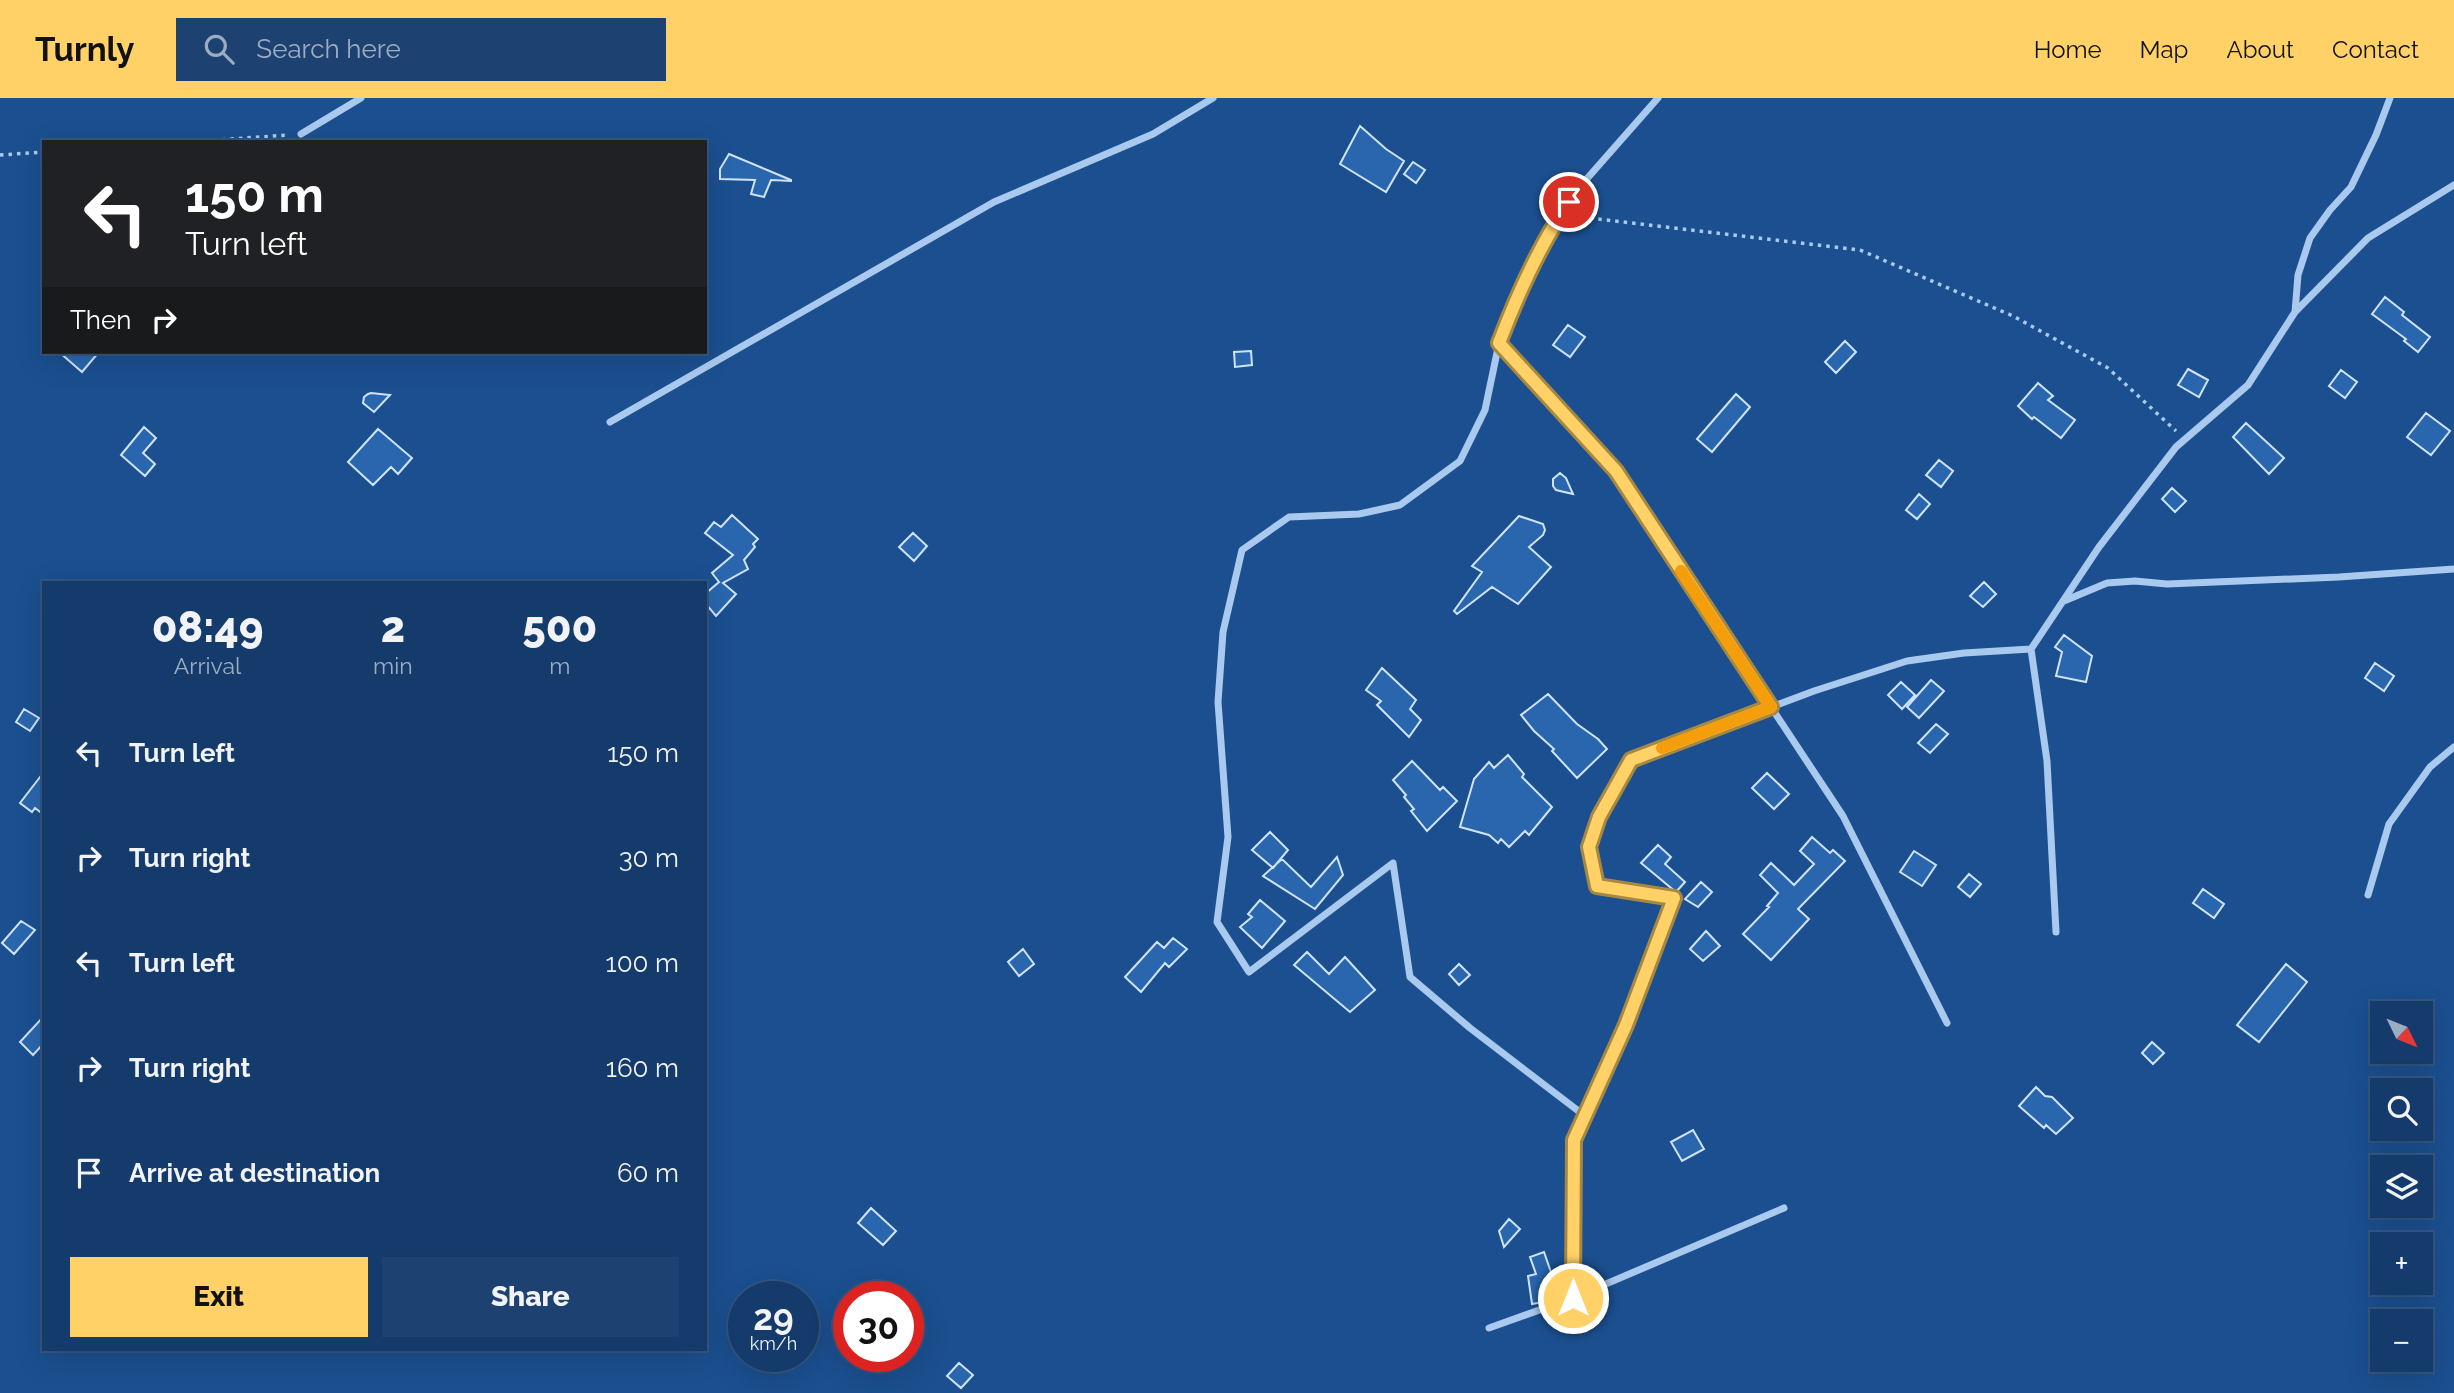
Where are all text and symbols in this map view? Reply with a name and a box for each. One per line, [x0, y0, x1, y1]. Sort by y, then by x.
search box [176, 18, 666, 81]
text: Turnly [35, 30, 134, 69]
icon: search [200, 30, 238, 68]
text: Search here [256, 34, 401, 64]
text: Home [2034, 35, 2102, 64]
text: Map [2140, 35, 2188, 64]
text: About [2226, 35, 2294, 64]
text: Contact [2332, 35, 2419, 64]
text: 150 m [185, 166, 324, 223]
icon: left [70, 168, 161, 259]
pin [1539, 172, 1599, 232]
icon: arrive [1550, 183, 1588, 221]
text: Turn left [185, 225, 307, 262]
icon: right [145, 301, 183, 339]
text: Then [70, 305, 131, 335]
text: 08:49 [152, 603, 263, 652]
text: 2 [381, 603, 405, 652]
text: 500 [522, 603, 597, 652]
text: Arrival [174, 652, 241, 679]
text: min [373, 652, 413, 679]
text: m [549, 652, 570, 679]
icon: left [70, 734, 108, 772]
text: Turn left [129, 738, 235, 768]
text: 150 m [607, 738, 679, 768]
icon: right [70, 839, 108, 877]
text: Turn right [129, 843, 250, 873]
text: 30 m [619, 843, 679, 873]
icon: left [70, 944, 108, 982]
text: Turn left [129, 948, 235, 978]
text: 100 m [606, 948, 679, 978]
north arrow [2370, 1001, 2432, 1064]
map controls [2370, 1001, 2433, 1372]
icon: right [70, 1049, 108, 1087]
text: Turn right [129, 1053, 250, 1083]
text: 160 m [606, 1053, 679, 1083]
button: search [2370, 1078, 2433, 1141]
icon: arrive [70, 1154, 108, 1192]
button: layers [2370, 1155, 2433, 1218]
text: Arrive at destination [129, 1158, 380, 1188]
text: 60 m [617, 1158, 679, 1188]
button: + [2370, 1232, 2433, 1295]
button: Exit [70, 1257, 368, 1337]
button: Share [382, 1257, 679, 1337]
position arrow [1536, 1261, 1610, 1335]
speed limit sign: 30 [833, 1281, 924, 1372]
text: 29 [753, 1297, 794, 1338]
button: − [2370, 1309, 2433, 1372]
text: km/h [750, 1333, 797, 1354]

